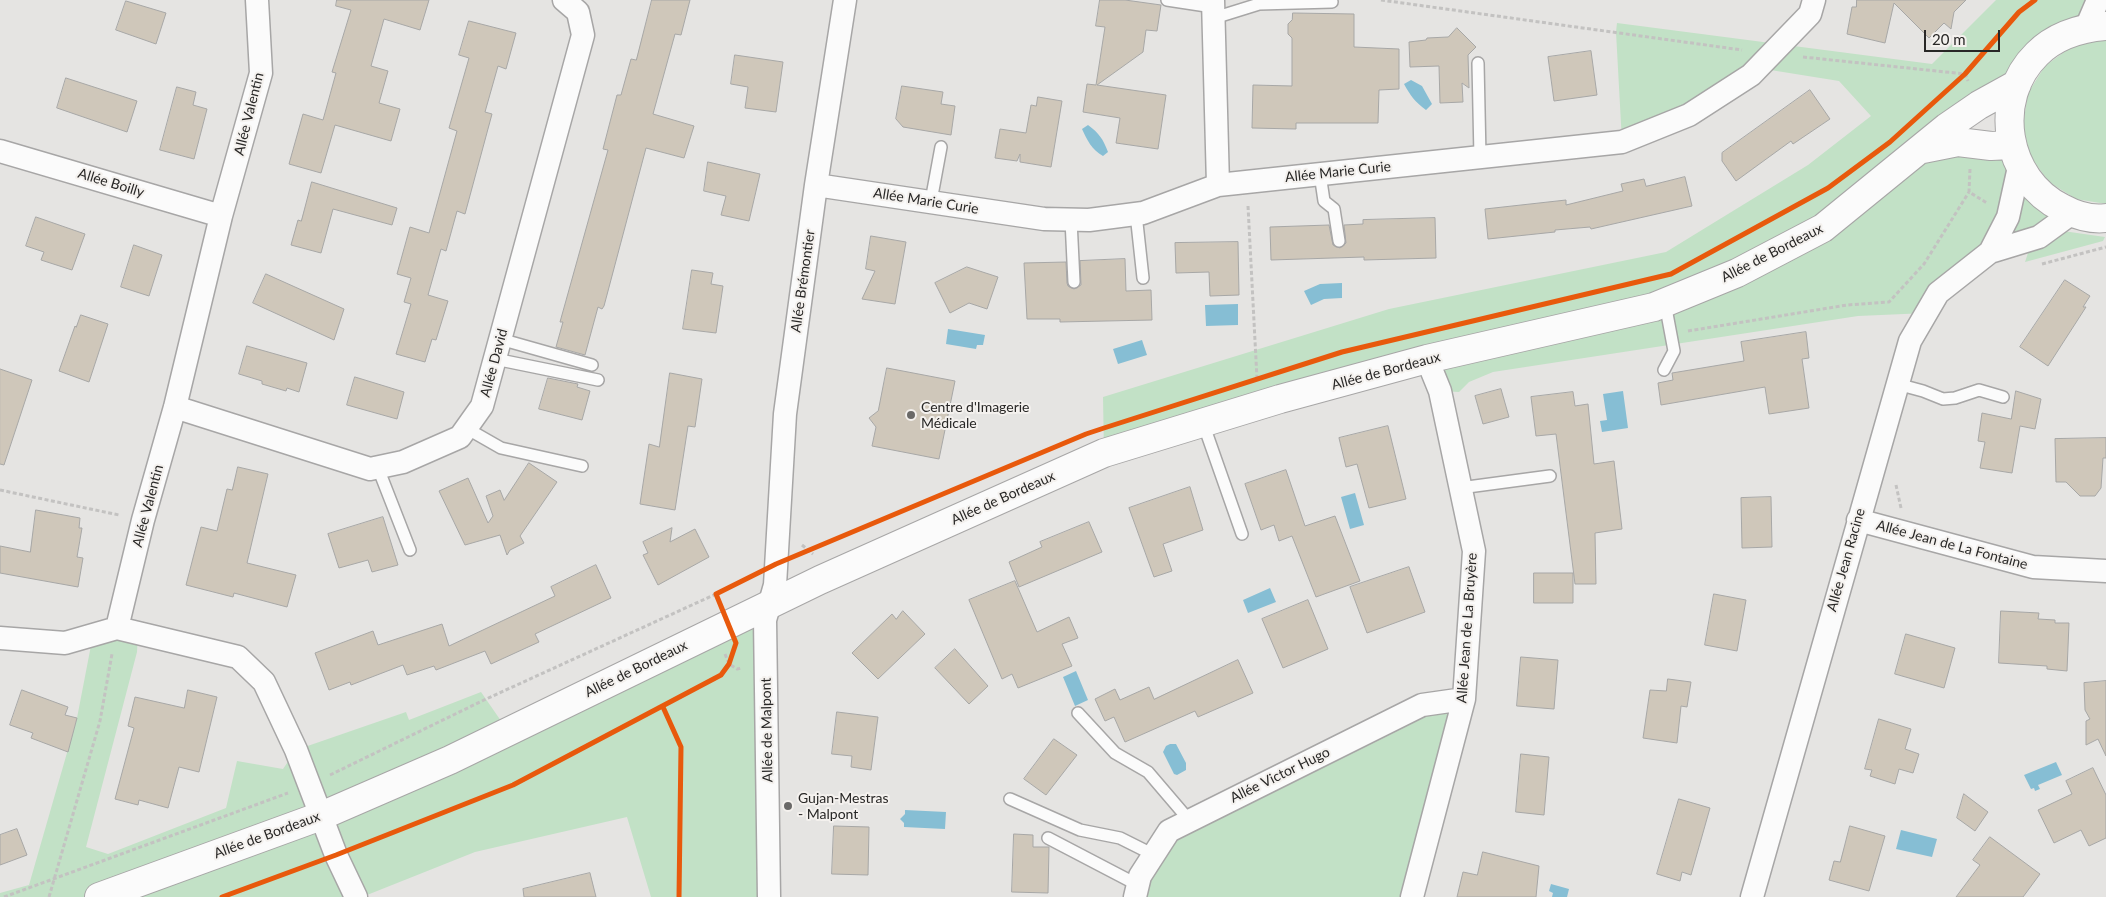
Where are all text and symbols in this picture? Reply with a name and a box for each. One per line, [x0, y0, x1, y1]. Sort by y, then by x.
scale bar [1926, 20, 2002, 52]
text: 20 m [1932, 30, 1966, 48]
street label: Allée Valentin [231, 71, 267, 157]
street label: Allée Marie Curie [1284, 158, 1392, 186]
street label: Allée Boilly [76, 165, 146, 201]
street label: Allée Marie Curie [872, 184, 980, 218]
street label: Allée de Bordeaux [1718, 220, 1826, 286]
street label: Allée Brémontier [787, 228, 819, 334]
street label: Allée David [477, 327, 511, 399]
street label: Allée de Bordeaux [1330, 348, 1442, 394]
place label: Centre d'Imagerie Médicale [921, 399, 1030, 432]
marker: Centre d'Imagerie Médicale [905, 409, 917, 421]
street label: Allée Valentin [129, 463, 167, 549]
street label: Allée de Bordeaux [948, 468, 1058, 528]
street label: Allée Jean Racine [1823, 506, 1869, 614]
street label: Allée Jean de La Fontaine [1875, 517, 2029, 573]
street label: Allée Jean de La Bruyère [1453, 552, 1481, 704]
street label: Allée de Bordeaux [582, 637, 690, 701]
street label: Allée de Malpont [758, 677, 776, 783]
street label: Allée Victor Hugo [1227, 744, 1333, 806]
place label: Gujan-Mestras - Malpont [798, 790, 889, 822]
marker: Gujan-Mestras - Malpont [782, 800, 794, 812]
street label: Allée de Bordeaux [212, 808, 322, 862]

